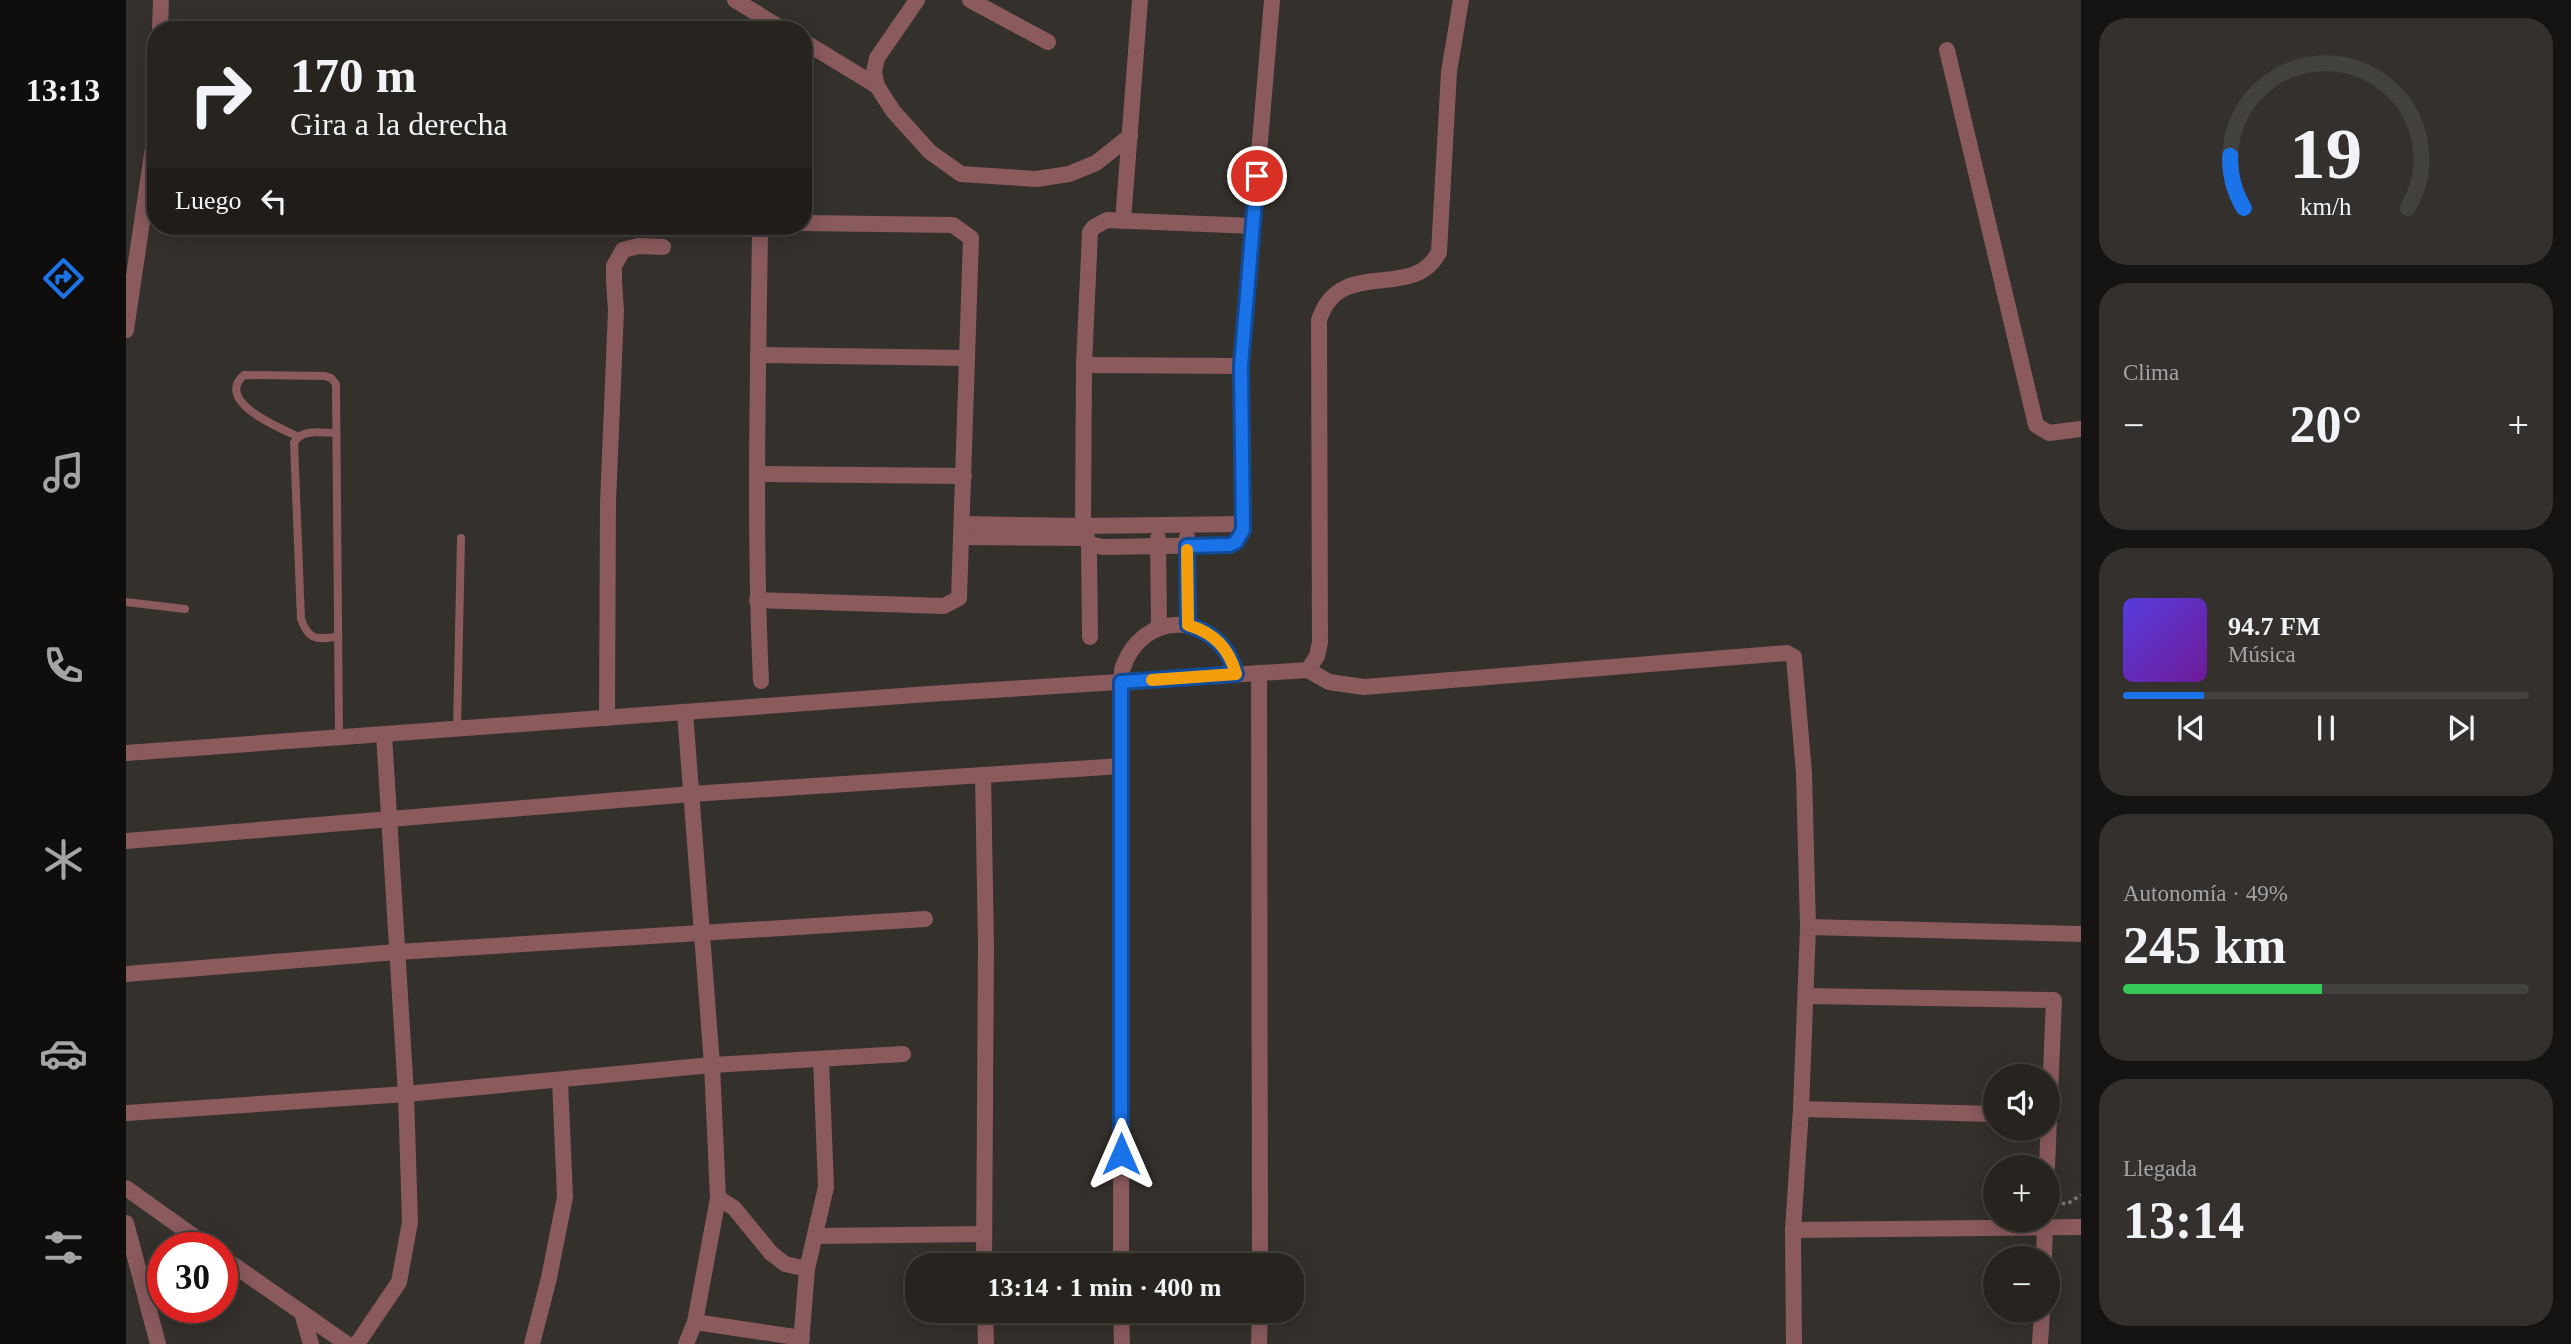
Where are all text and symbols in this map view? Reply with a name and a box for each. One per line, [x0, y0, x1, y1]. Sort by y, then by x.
text: 170 m [290, 48, 417, 103]
icon: right [175, 49, 266, 140]
text: 13:13 [26, 72, 100, 108]
text: Gira a la derecha [290, 106, 508, 142]
text: 19 [2290, 113, 2362, 194]
pin [1227, 146, 1287, 206]
icon: arrive [1238, 157, 1276, 195]
icon: left [255, 182, 293, 220]
text: Luego [175, 186, 241, 215]
text: km/h [2300, 192, 2352, 219]
icon: directions [39, 254, 88, 303]
text: Clima [2123, 360, 2179, 385]
text: 20° [2290, 396, 2362, 453]
text: − [2123, 404, 2144, 446]
text: + [2508, 404, 2529, 446]
icon: music [39, 448, 88, 497]
text: 94.7 FM [2228, 612, 2320, 641]
icon: phone [39, 641, 88, 690]
text: Música [2228, 642, 2296, 667]
icon: previous [2172, 709, 2210, 747]
icon: pause [2307, 709, 2345, 747]
icon: next [2442, 709, 2480, 747]
icon: climate [39, 835, 88, 884]
text: Autonomía · 49% [2123, 881, 2288, 906]
text: 245 km [2123, 917, 2286, 974]
icon: car [39, 1029, 88, 1078]
map controls [1983, 1064, 2060, 1323]
button: sound [1983, 1064, 2060, 1141]
position arrow [1084, 1117, 1158, 1191]
button: + [1983, 1155, 2060, 1232]
text: Llegada [2123, 1156, 2197, 1181]
text: 13:14 [2123, 1192, 2244, 1249]
icon: filters [39, 1223, 88, 1272]
speed limit sign: 30 [147, 1232, 238, 1323]
button: − [1983, 1246, 2060, 1323]
text: 13:14 · 1 min · 400 m [988, 1273, 1222, 1302]

